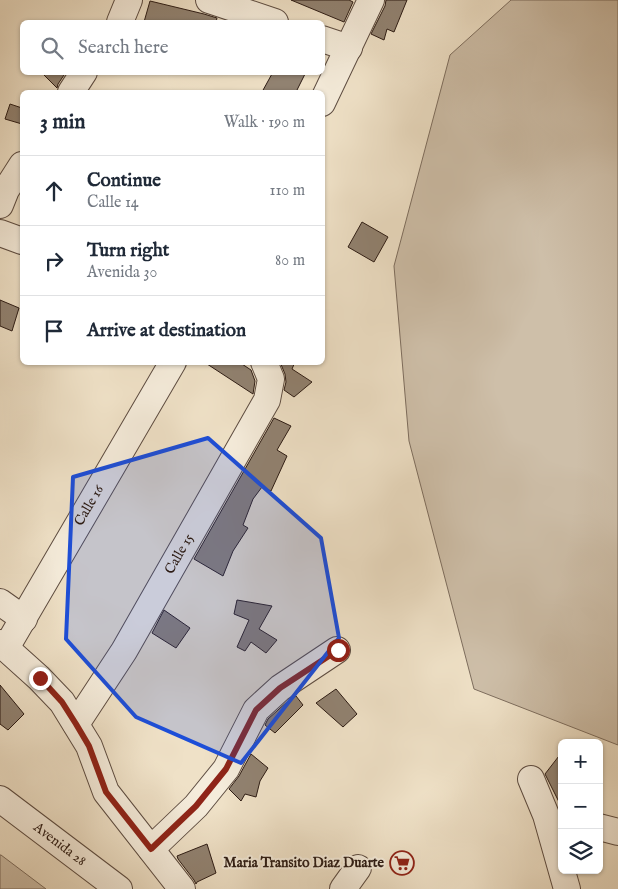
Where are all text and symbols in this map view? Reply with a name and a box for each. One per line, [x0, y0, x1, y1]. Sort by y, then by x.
search box [20, 20, 325, 75]
icon: search [38, 34, 66, 62]
text: Search here [78, 36, 169, 60]
text: 3 min [40, 109, 85, 136]
text: Walk · 190 m [224, 113, 305, 133]
text: Continue [87, 169, 161, 193]
icon: ahead [40, 177, 68, 205]
text: 110 m [269, 181, 305, 201]
text: Calle 14 [87, 193, 139, 213]
text: Turn right [87, 239, 169, 263]
icon: right [40, 247, 68, 275]
text: 80 m [275, 251, 305, 271]
text: Avenida 30 [87, 263, 157, 283]
icon: arrive [40, 317, 68, 345]
text: Arrive at destination [87, 319, 246, 343]
street label: Calle 16 [70, 481, 109, 529]
street label: Calle 15 [161, 531, 198, 577]
route start [327, 639, 350, 662]
route end [29, 667, 52, 690]
map controls [558, 739, 603, 874]
button: + [558, 739, 603, 784]
button: − [558, 784, 603, 829]
street label: Avenida 28 [29, 818, 90, 870]
button: layers [558, 829, 603, 874]
supermarket icon: Maria Transito Diaz Duarte [389, 850, 415, 876]
place label: Maria Transito Diaz Duarte [224, 854, 385, 872]

